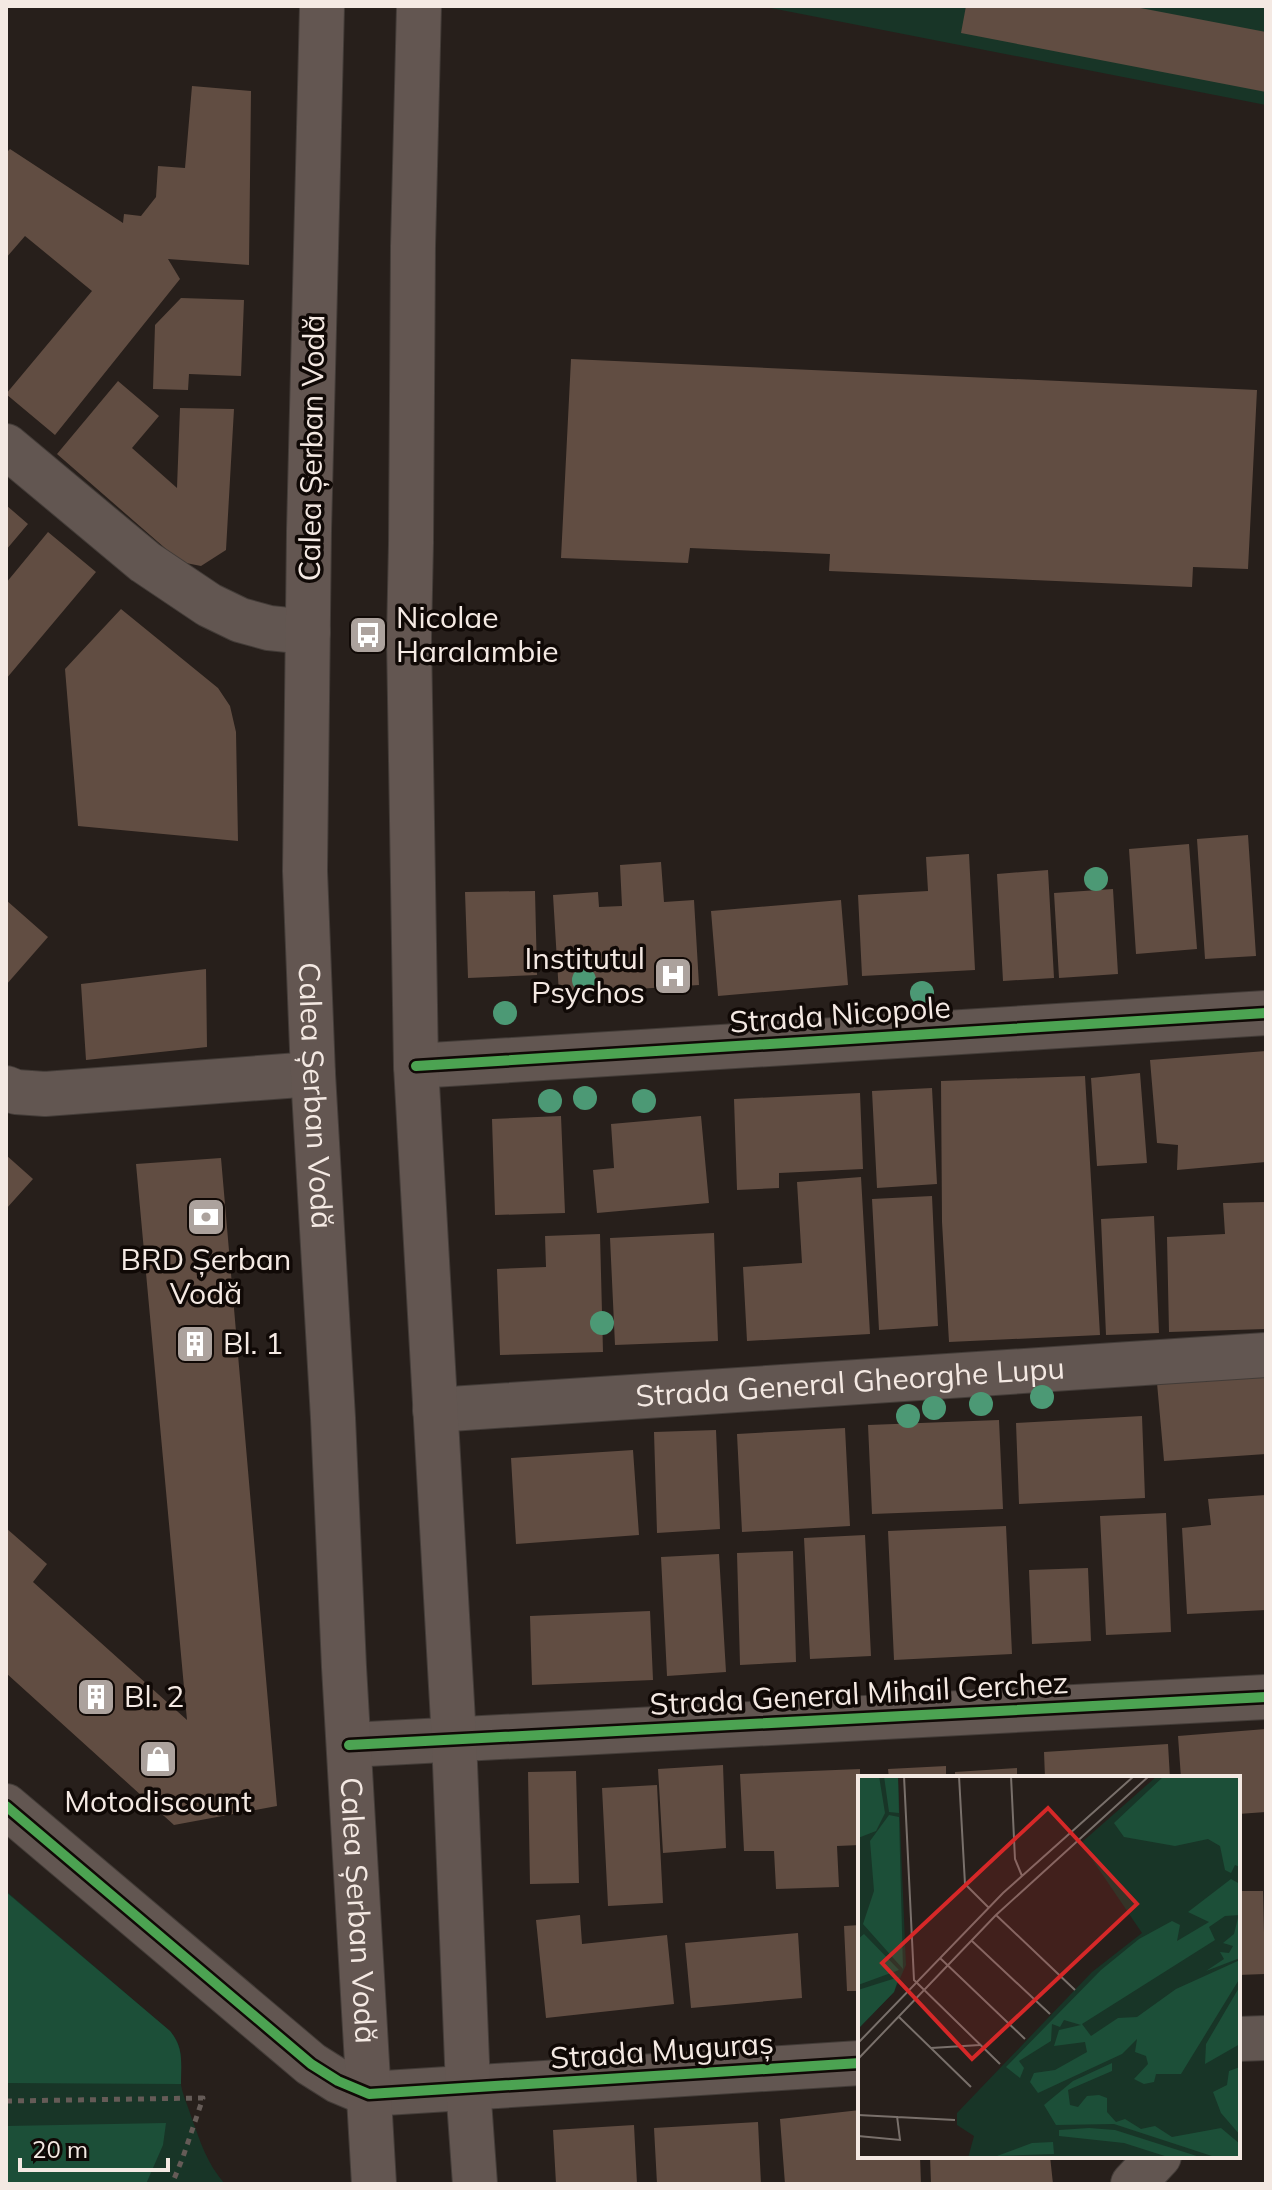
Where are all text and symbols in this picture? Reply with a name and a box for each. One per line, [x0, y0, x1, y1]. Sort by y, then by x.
street label: Calea Șerban Vodă [290, 314, 332, 582]
place label: Nicolae Haralambie [396, 598, 559, 670]
bus stop icon: Nicolae Haralambie [347, 614, 389, 656]
place label: Institutul Psychos [525, 939, 645, 1011]
hospital icon: Institutul Psychos [652, 955, 694, 997]
street label: Calea Șerban Vodă [291, 961, 342, 1230]
street label: Strada Nicopole [728, 987, 952, 1041]
bank icon: BRD Șerban Vodă [185, 1196, 227, 1238]
place label: BRD Șerban Vodă [121, 1240, 291, 1312]
building icon: Bl. 1 [174, 1323, 216, 1365]
place label: Bl. 1 [223, 1324, 283, 1362]
street label: Strada General Gheorghe Lupu [634, 1348, 1066, 1415]
street label: Strada General Mihail Cerchez [649, 1663, 1069, 1723]
building icon: Bl. 2 [75, 1676, 117, 1718]
place label: Bl. 2 [124, 1677, 184, 1715]
shop icon: Motodiscount [137, 1738, 179, 1780]
street label: Calea Șerban Vodă [332, 1776, 386, 2045]
inset map [858, 1776, 1240, 2158]
place label: Motodiscount [64, 1782, 252, 1820]
street label: Strada Muguraș [549, 2023, 775, 2077]
scale bar [20, 2122, 168, 2172]
text: 20 m [32, 2134, 88, 2164]

